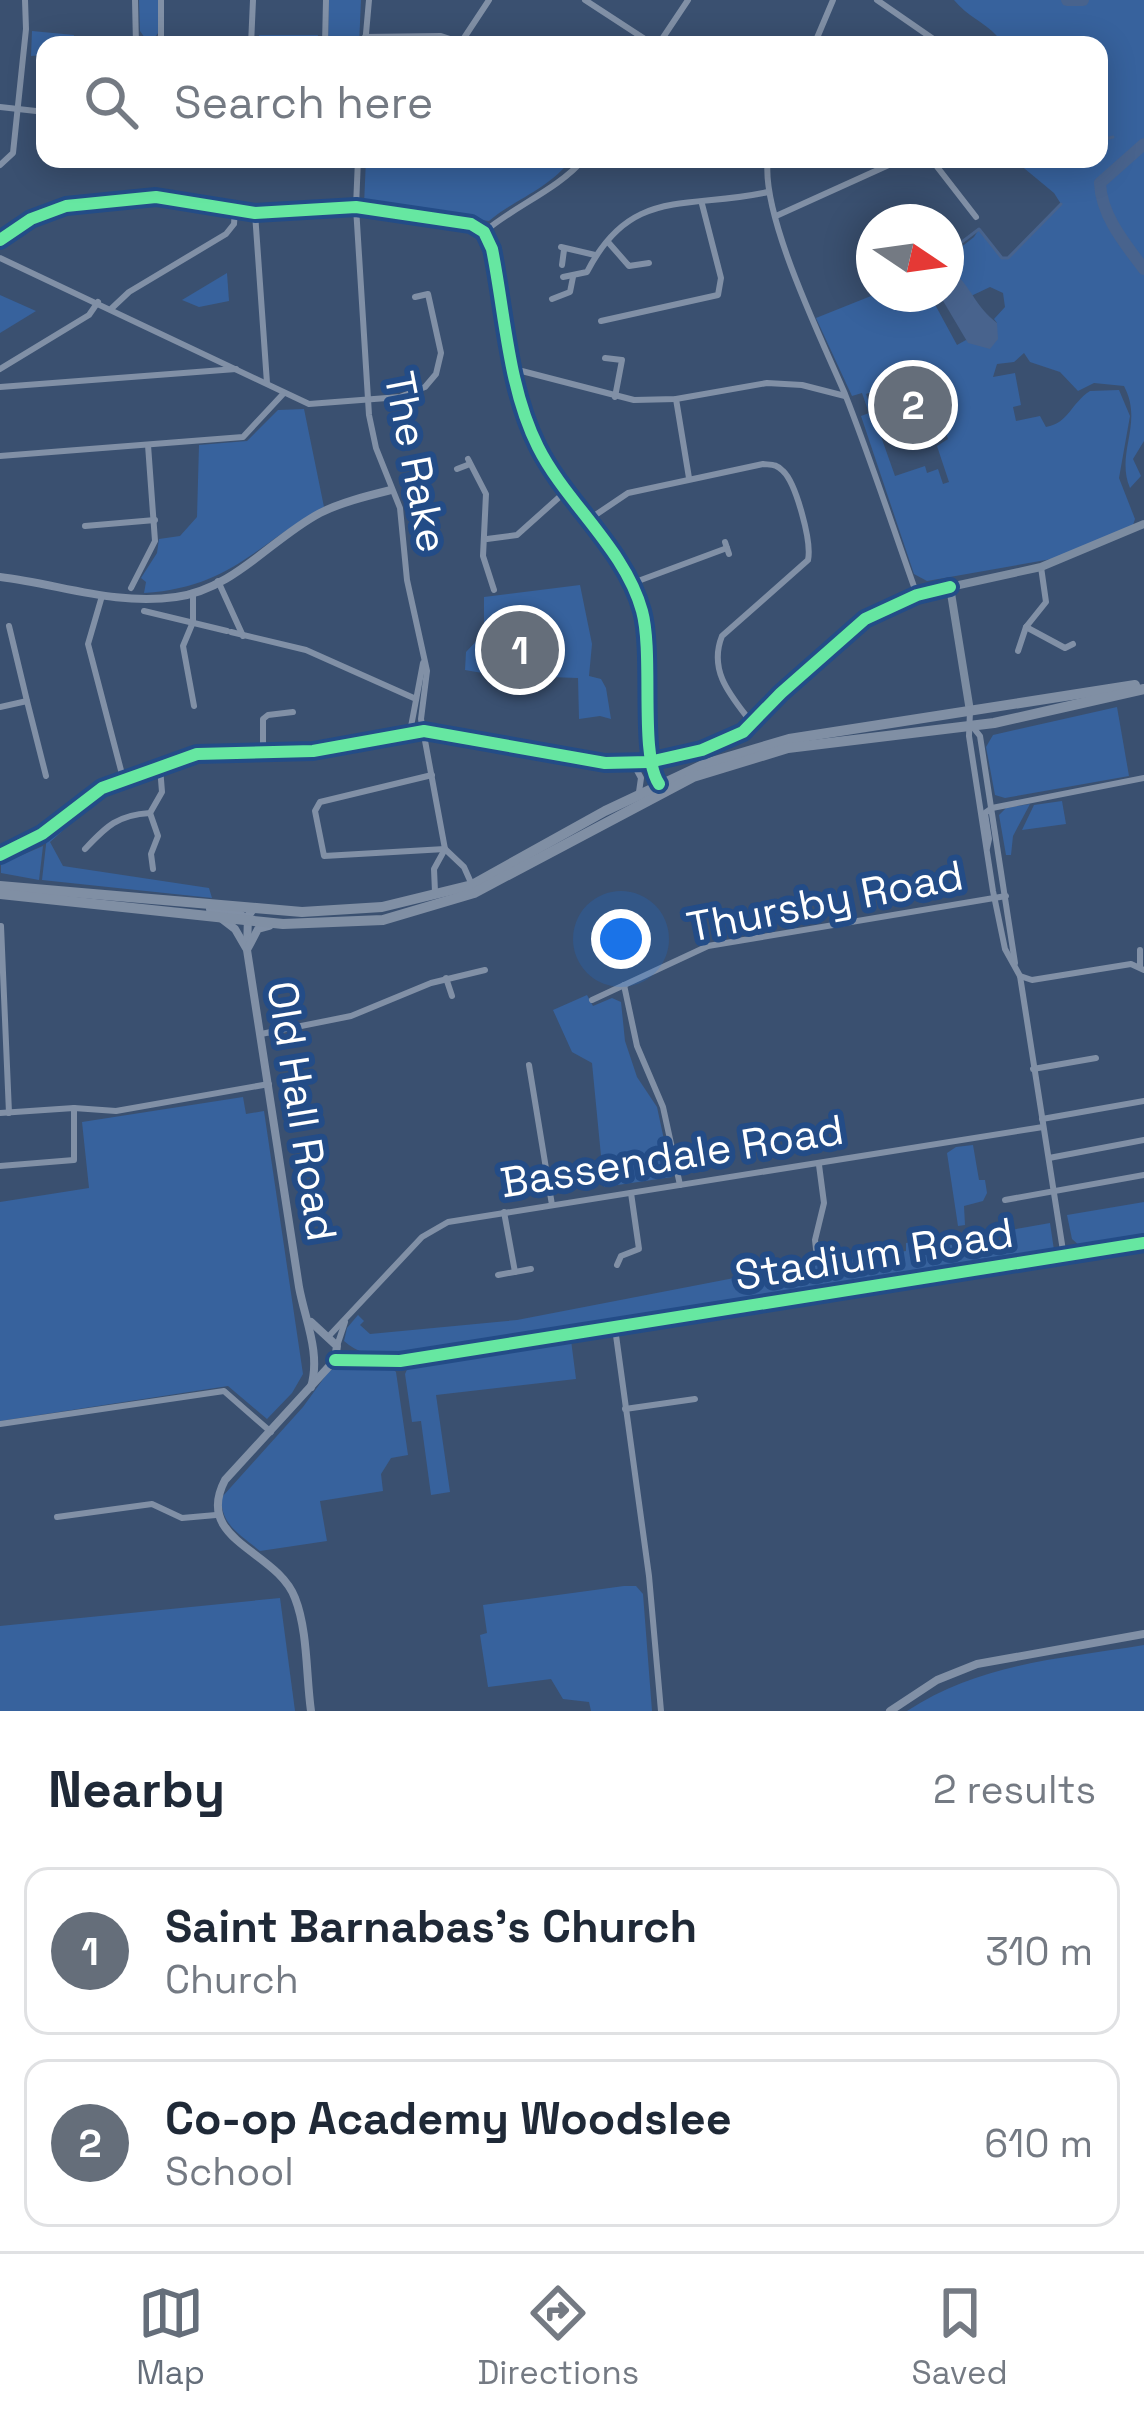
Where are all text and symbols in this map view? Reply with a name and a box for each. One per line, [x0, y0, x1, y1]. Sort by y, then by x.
search box [36, 36, 1108, 168]
icon: search [78, 69, 144, 135]
text: Search here [174, 74, 433, 131]
north arrow [856, 204, 964, 312]
pin: 2 [874, 360, 952, 450]
street label: The Rake [373, 367, 459, 557]
pin: 1 [481, 605, 559, 695]
street label: Thursby Road [683, 848, 967, 954]
your location [591, 909, 651, 969]
street label: Old Hall Road [255, 977, 349, 1245]
street label: Bassendale Road [497, 1103, 847, 1209]
street label: Stadium Road [731, 1206, 1017, 1302]
text: Nearby [48, 1757, 225, 1822]
text: 2 results [933, 1765, 1096, 1814]
text: Saint Barnabas's Church [165, 1898, 697, 1955]
text: 1 [81, 1927, 99, 1976]
text: 310 m [985, 1927, 1093, 1976]
text: Church [165, 1955, 299, 2004]
text: Co-op Academy Woodslee [165, 2090, 732, 2147]
text: 2 [78, 2119, 102, 2168]
text: 610 m [984, 2119, 1093, 2168]
text: School [165, 2147, 294, 2196]
tab: Map [136, 2280, 205, 2394]
tab: Directions [477, 2280, 639, 2394]
tab: Saved [912, 2280, 1008, 2394]

